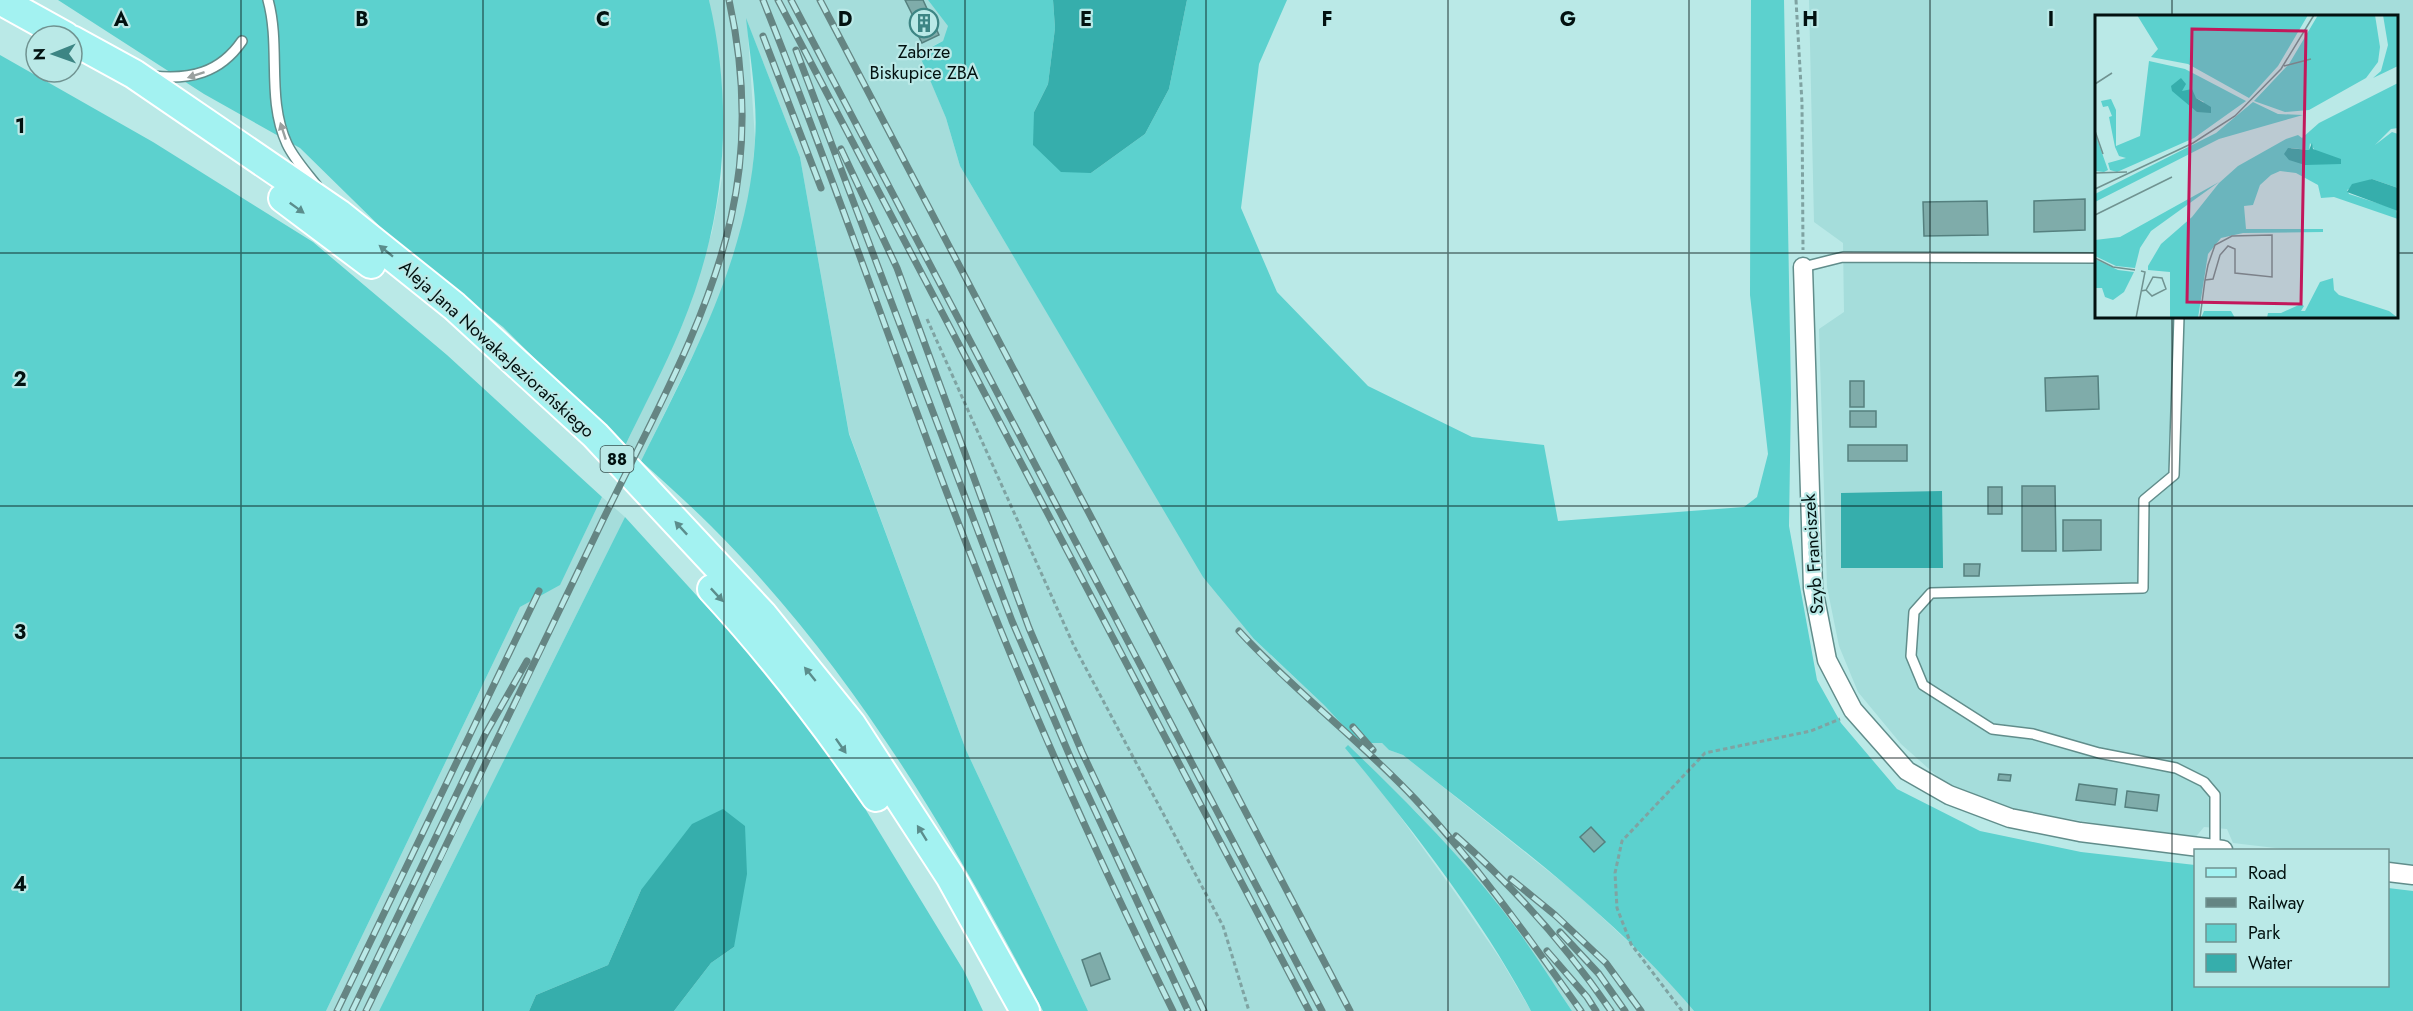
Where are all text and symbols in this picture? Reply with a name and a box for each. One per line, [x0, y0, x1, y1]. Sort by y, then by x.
text: A [113, 5, 129, 34]
text: B [355, 5, 369, 34]
text: C [596, 5, 610, 34]
text: D [838, 5, 852, 34]
text: E [1080, 5, 1092, 34]
text: F [1321, 5, 1333, 34]
text: G [1560, 5, 1576, 34]
text: H [1802, 5, 1818, 34]
text: I [2048, 5, 2054, 34]
building icon: Zabrze Biskupice ZBA [908, 7, 940, 39]
inset map [2095, 15, 2398, 318]
north arrow [24, 24, 84, 84]
place label: Zabrze Biskupice ZBA [870, 39, 979, 86]
text: N [28, 48, 51, 61]
one-way arrow [187, 70, 205, 80]
text: 1 [15, 112, 25, 141]
one-way arrow [278, 122, 287, 140]
one-way arrow [288, 202, 304, 214]
one-way arrow [379, 245, 394, 258]
street label: Aleja Jana Nowaka-Jeziorańskiego [394, 254, 600, 444]
text: 2 [13, 365, 27, 394]
road number: 88 [600, 446, 634, 472]
street label: Szyb Franciszek [1796, 493, 1830, 615]
one-way arrow [674, 520, 688, 535]
one-way arrow [710, 588, 724, 603]
text: 3 [14, 618, 26, 647]
one-way arrow [803, 666, 816, 682]
one-way arrow [835, 738, 846, 754]
one-way arrow [917, 825, 928, 841]
legend [2194, 849, 2389, 987]
text: Road [2248, 860, 2287, 886]
text: 4 [13, 870, 27, 899]
text: Railway [2248, 890, 2304, 916]
text: Park [2248, 920, 2280, 946]
text: Water [2248, 950, 2293, 976]

